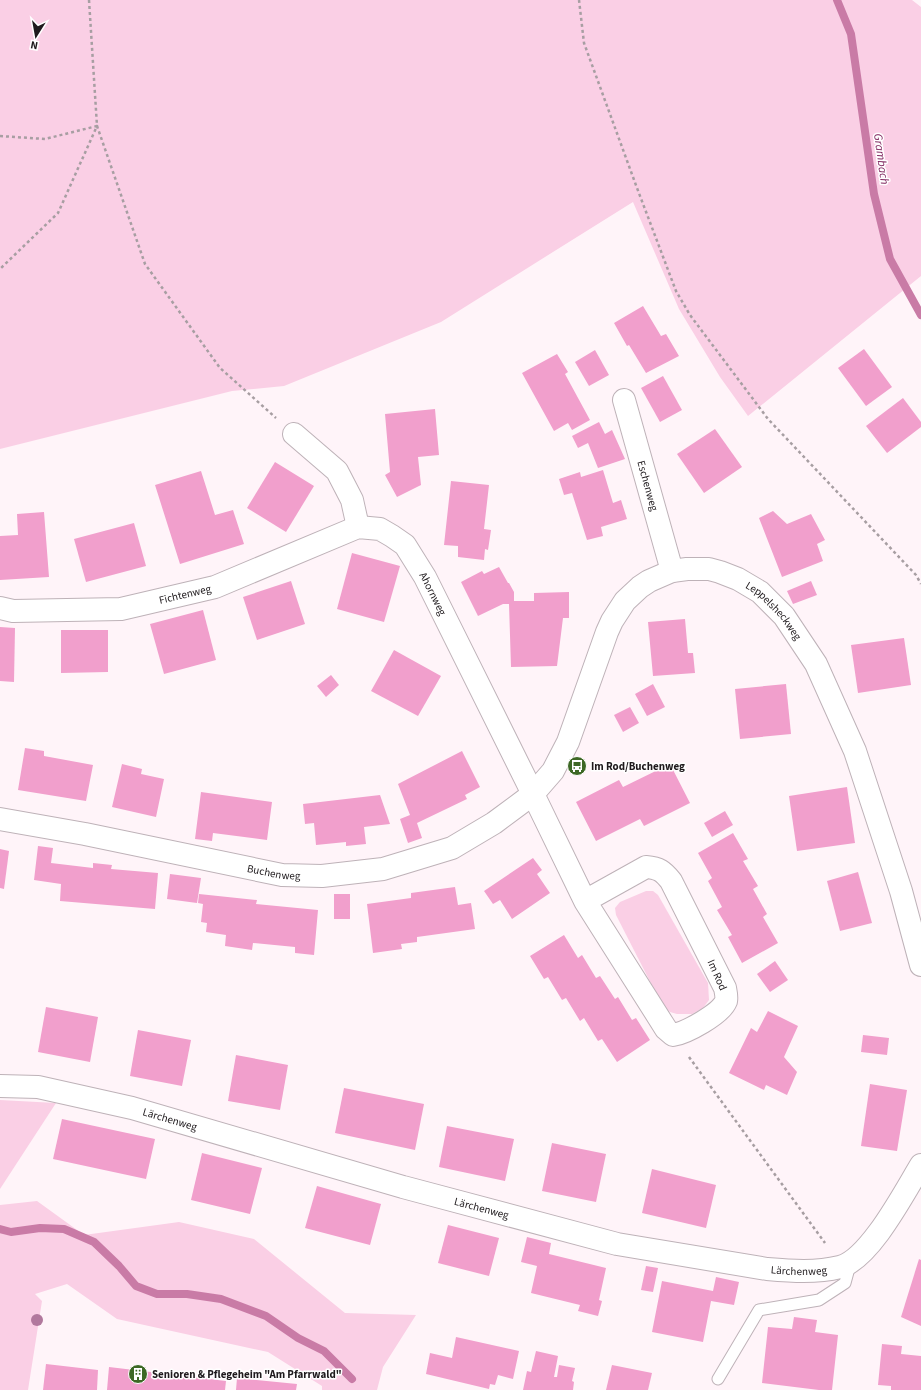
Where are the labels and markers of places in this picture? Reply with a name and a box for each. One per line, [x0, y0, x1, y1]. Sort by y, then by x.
bus stop icon: Im Rod/Buchenweg [566, 755, 588, 777]
place label: Im Rod/Buchenweg [591, 759, 685, 774]
building icon: Senioren & Pflegeheim "Am Pfarrwald" [127, 1363, 149, 1385]
place label: Senioren & Pflegeheim "Am Pfarrwald" [152, 1367, 342, 1382]

